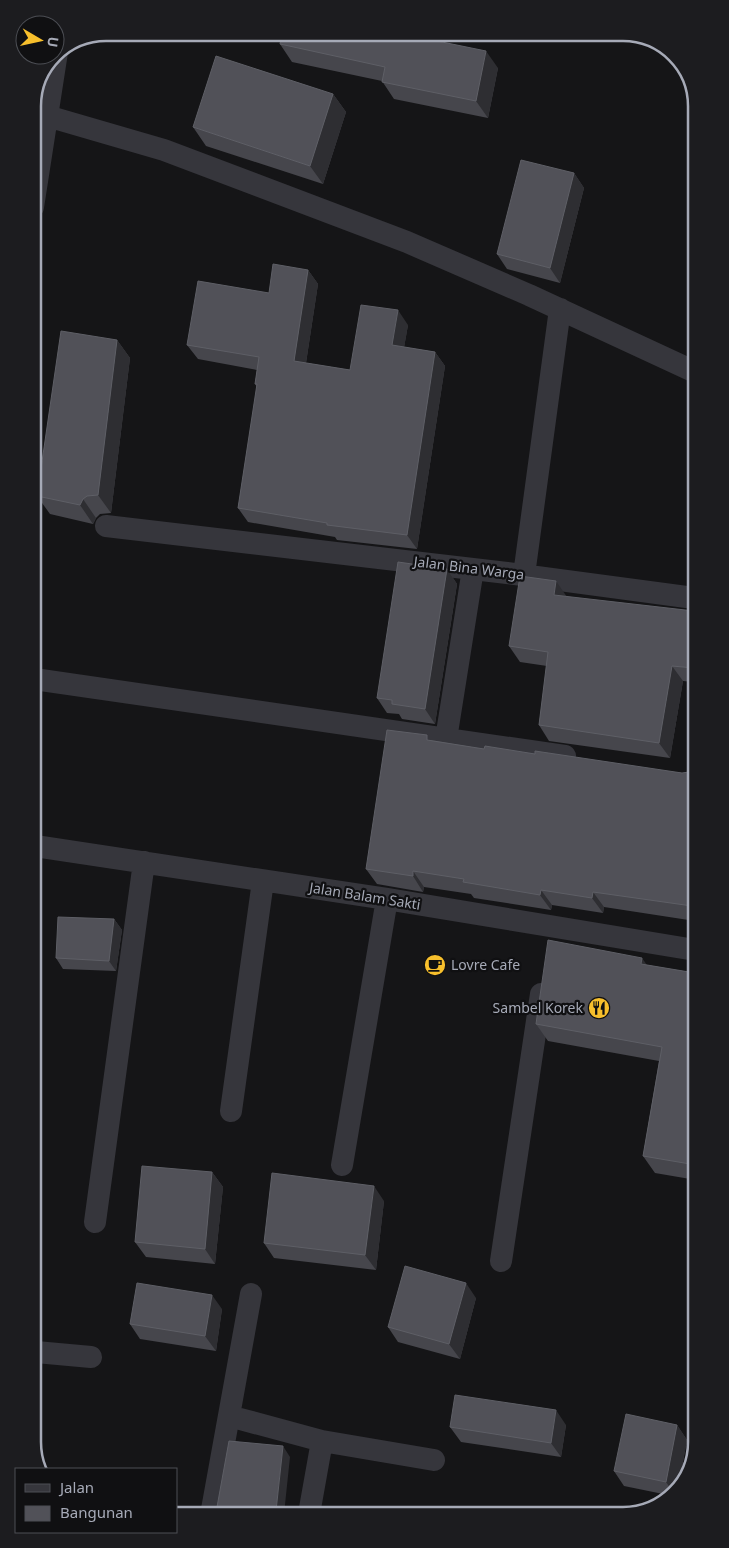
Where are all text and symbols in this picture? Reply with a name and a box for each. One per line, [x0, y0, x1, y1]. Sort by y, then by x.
north arrow [15, 15, 65, 65]
text: U [43, 35, 64, 49]
street label: Jalan Bina Warga [411, 551, 525, 584]
street label: Jalan Balam Sakti [306, 877, 422, 914]
cafe icon: Lovre Cafe [423, 953, 447, 977]
place label: Lovre Cafe [451, 955, 520, 974]
restaurant icon: Sambel Korek [587, 996, 611, 1020]
place label: Sambel Korek [493, 998, 584, 1017]
legend [15, 1468, 178, 1533]
text: Jalan [58, 1477, 94, 1497]
text: Bangunan [60, 1502, 133, 1522]

